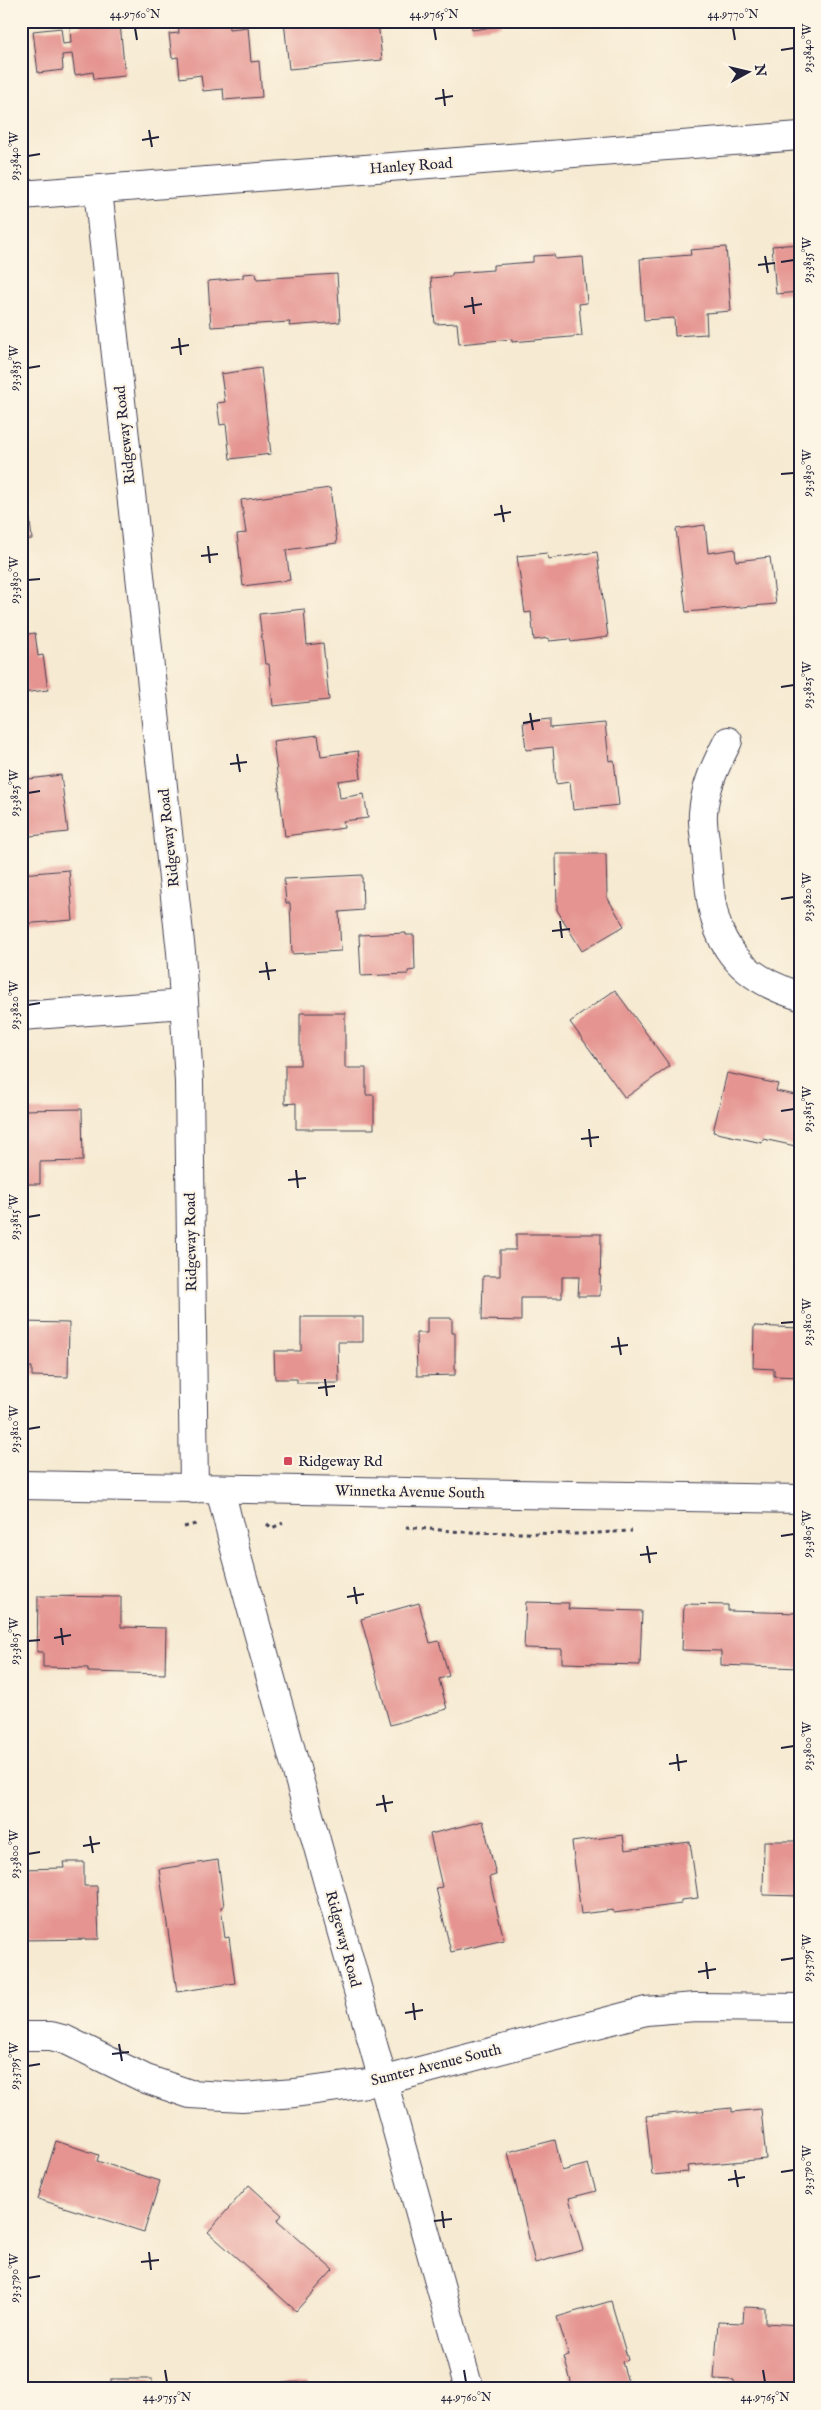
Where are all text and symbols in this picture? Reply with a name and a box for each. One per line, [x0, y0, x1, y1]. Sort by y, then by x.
text: 44.9760°N [110, 7, 161, 22]
text: 44.9765°N [409, 7, 459, 22]
text: 44.9770°N [707, 7, 759, 22]
text: 93.3840°W [800, 23, 815, 73]
north arrow [724, 48, 774, 98]
text: N [750, 62, 770, 78]
text: 93.3840°W [7, 131, 22, 181]
street label: Hanley Road [369, 154, 454, 178]
text: 93.3835°W [800, 237, 815, 284]
text: 93.3835°W [7, 345, 22, 392]
street label: Ridgeway Road [110, 384, 140, 485]
text: 93.3830°W [800, 449, 815, 498]
text: 93.3830°W [7, 556, 22, 605]
text: 93.3825°W [800, 661, 815, 709]
text: 93.3825°W [7, 769, 22, 817]
street label: Ridgeway Road [154, 787, 184, 888]
text: 93.3820°W [800, 872, 815, 922]
text: 93.3820°W [7, 980, 22, 1030]
text: 93.3815°W [800, 1086, 815, 1133]
street label: Ridgeway Road [181, 1191, 201, 1292]
text: 93.3815°W [7, 1194, 22, 1241]
text: 93.3810°W [800, 1298, 815, 1347]
text: 93.3810°W [7, 1405, 22, 1454]
place label: Ridgeway Rd [298, 1452, 383, 1471]
marker: Ridgeway Rd [282, 1455, 294, 1467]
street label: Winnetka Avenue South [335, 1481, 485, 1503]
text: 93.3805°W [800, 1510, 815, 1558]
text: 93.3805°W [7, 1617, 22, 1665]
text: 93.3800°W [800, 1721, 815, 1771]
text: 93.3800°W [7, 1829, 22, 1879]
street label: Ridgeway Road [321, 1889, 365, 1990]
text: 93.3795°W [800, 1934, 815, 1983]
street label: Sumter Avenue South [369, 2040, 503, 2090]
text: 93.3795°W [7, 2042, 22, 2091]
text: 93.3790°W [800, 2145, 815, 2195]
text: 93.3790°W [7, 2253, 22, 2303]
text: 44.9755°N [143, 2390, 192, 2405]
text: 44.9760°N [441, 2390, 492, 2405]
text: 44.9765°N [740, 2390, 790, 2405]

